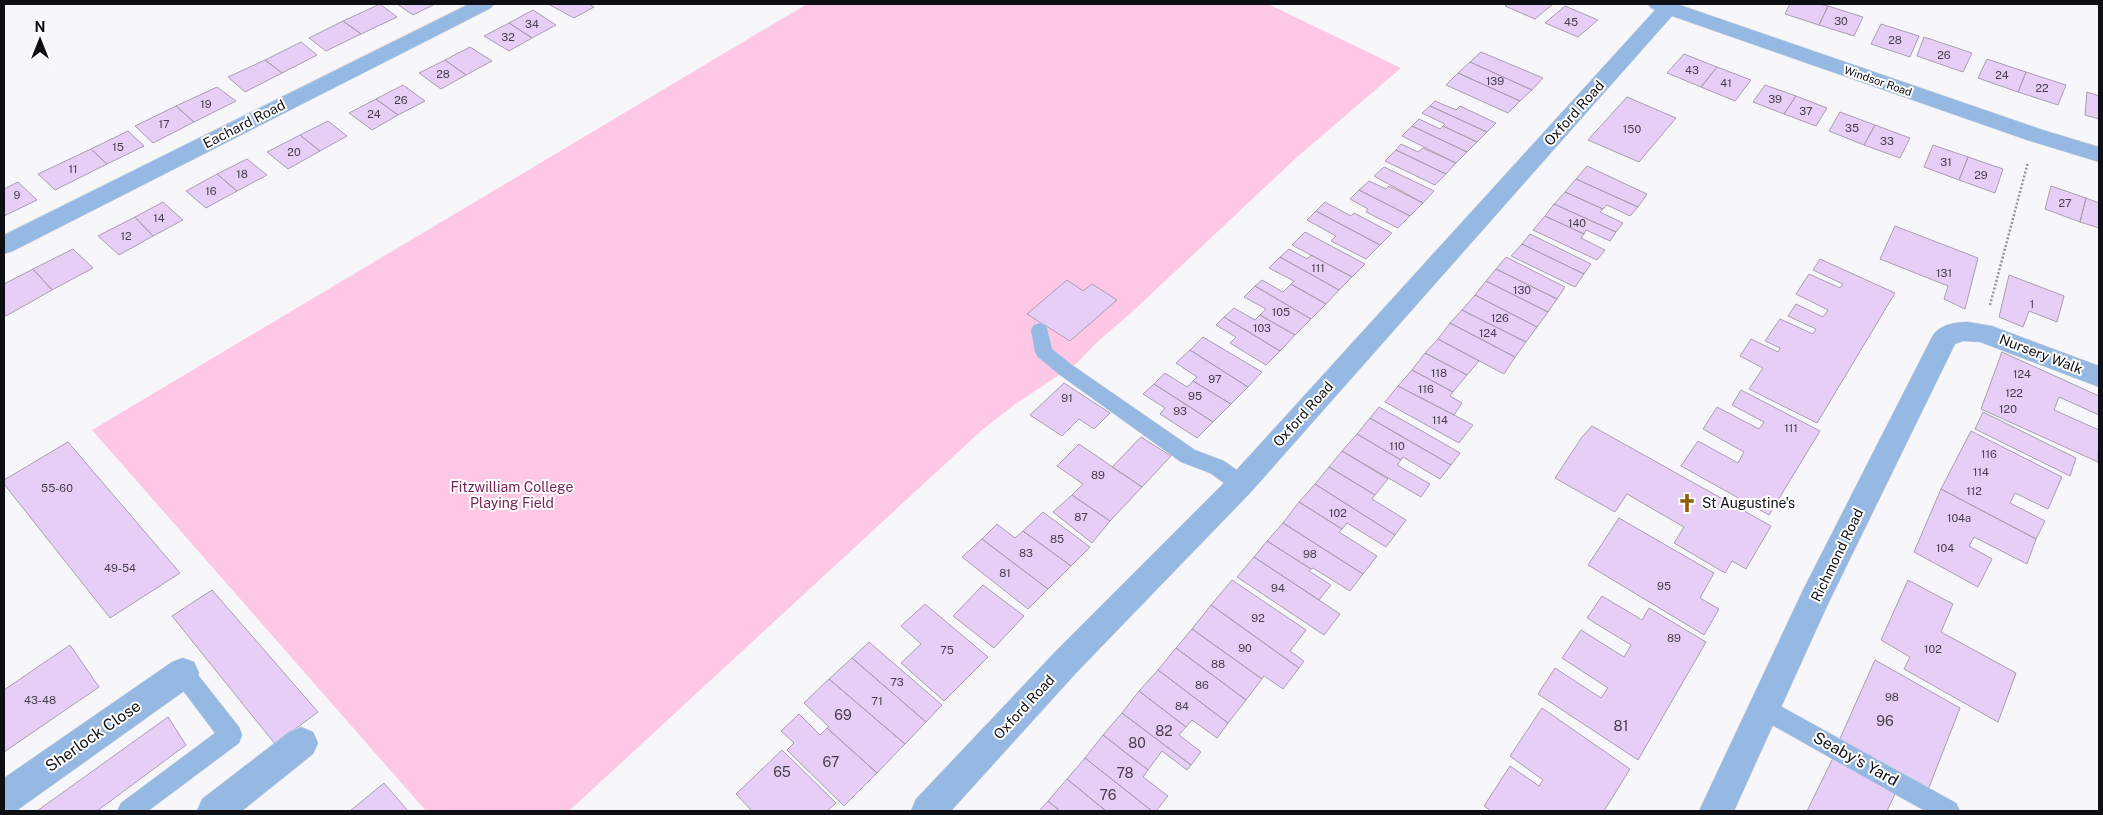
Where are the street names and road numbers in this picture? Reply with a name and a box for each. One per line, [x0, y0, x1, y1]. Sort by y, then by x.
street label: Windsor Road [1842, 64, 1914, 98]
street label: Oxford Road [1541, 77, 1607, 149]
street label: Eachard Road [200, 96, 288, 152]
street label: Nursery Walk [1997, 331, 2085, 377]
street label: Oxford Road [1270, 378, 1336, 450]
street label: Richmond Road [1808, 506, 1866, 604]
street label: Oxford Road [990, 672, 1058, 742]
street label: Sherlock Close [42, 696, 144, 776]
street label: Seaby's Yard [1810, 728, 1902, 790]

